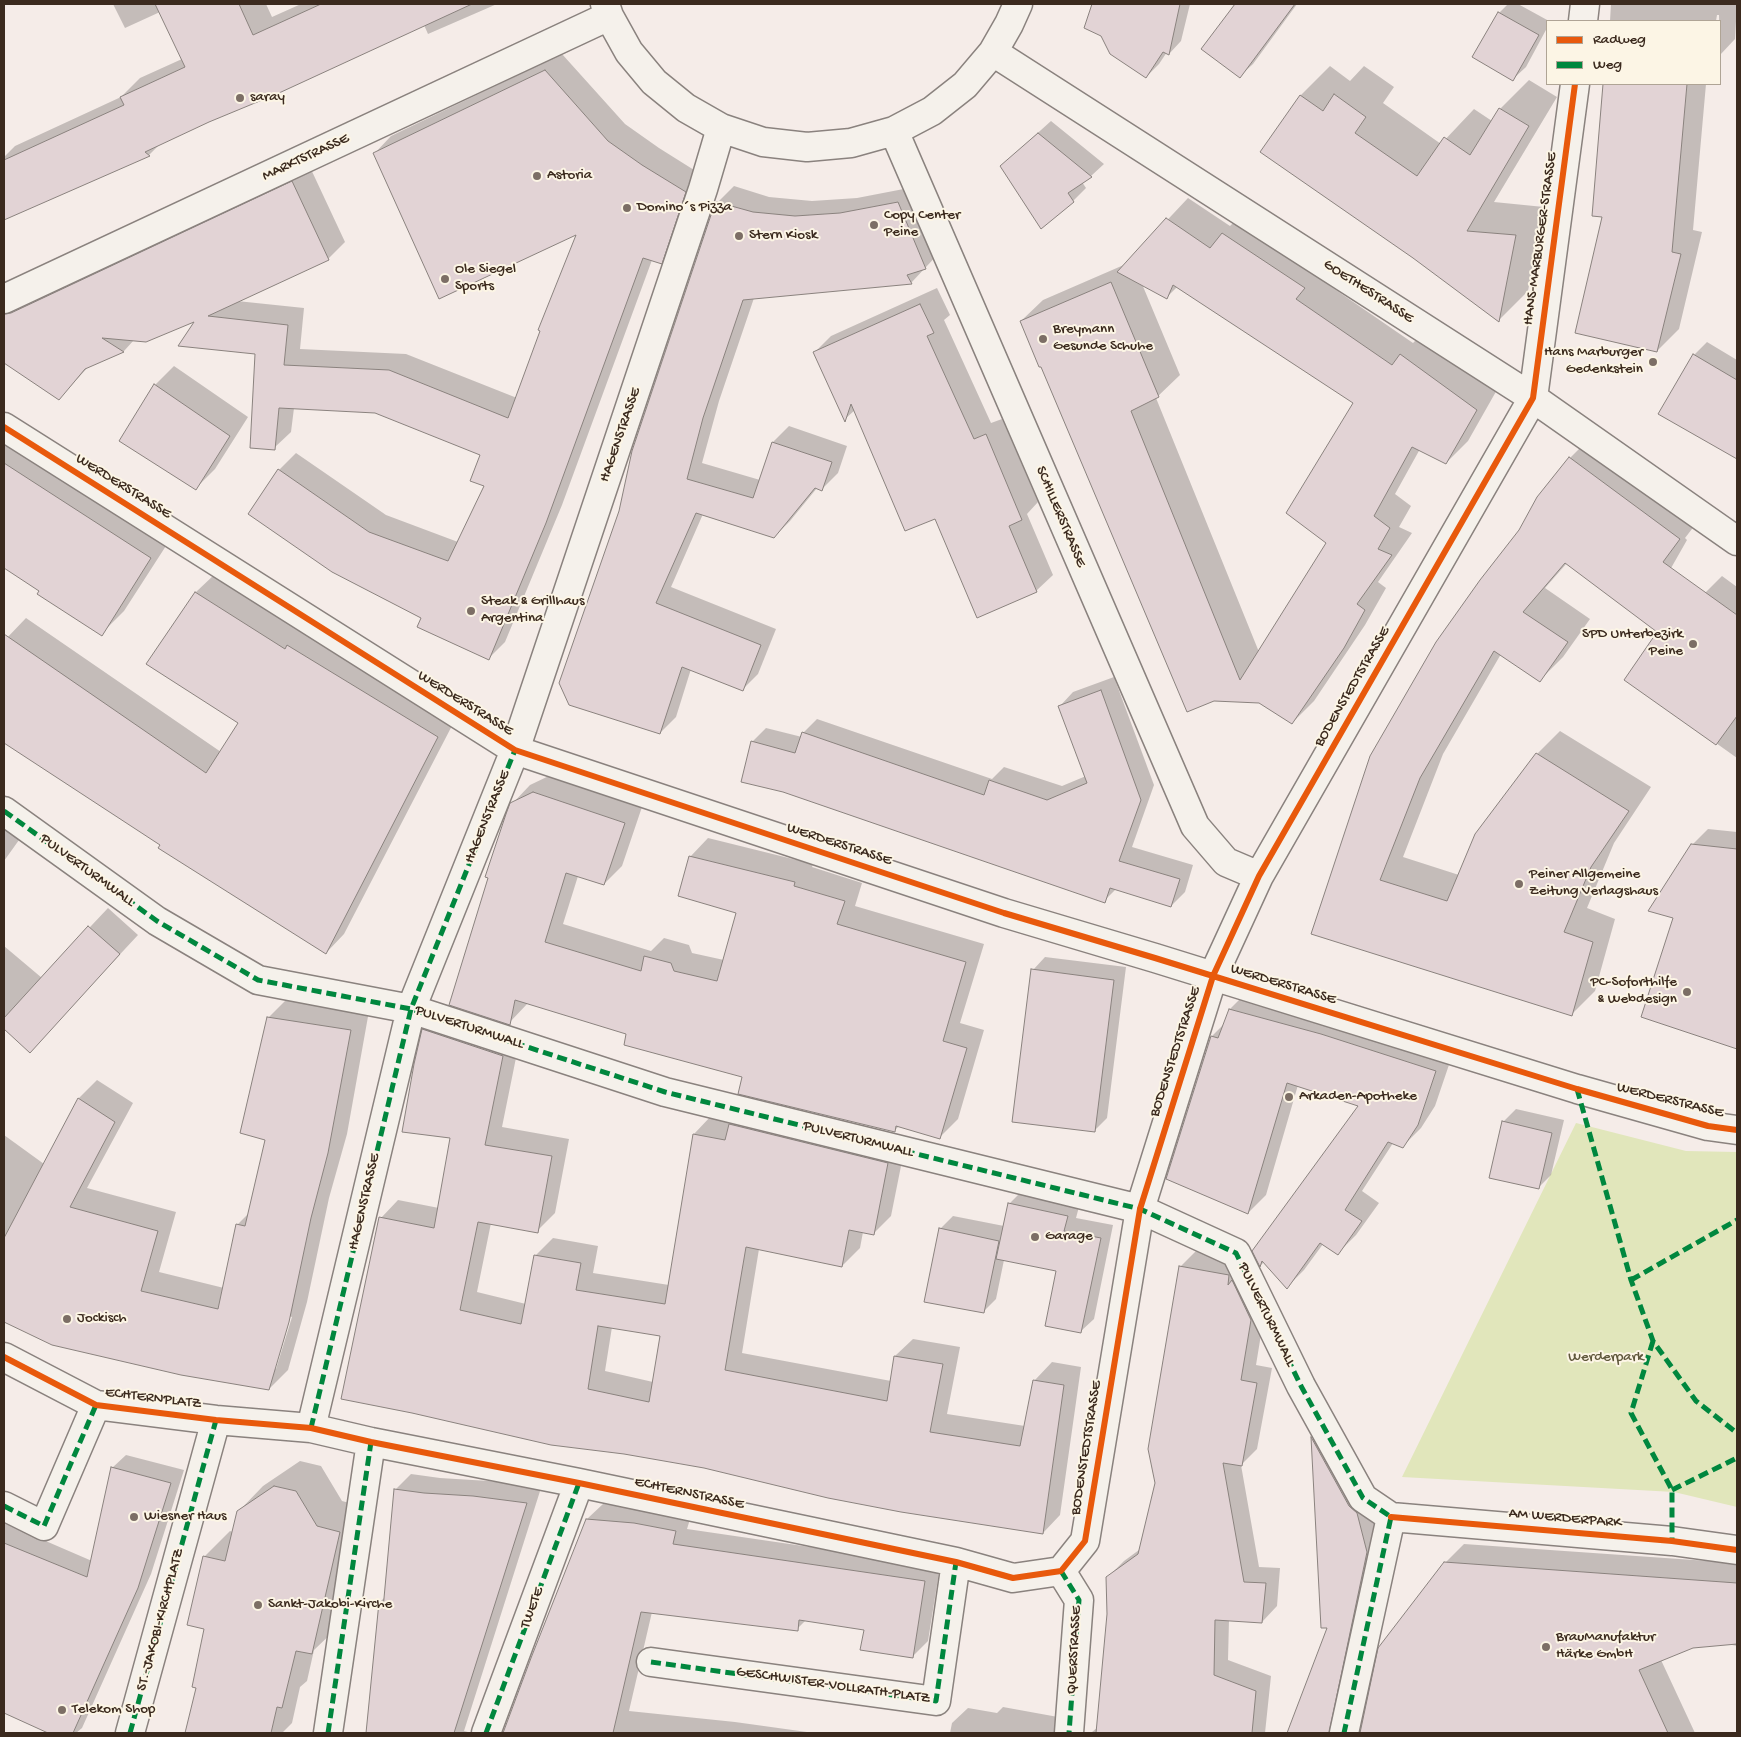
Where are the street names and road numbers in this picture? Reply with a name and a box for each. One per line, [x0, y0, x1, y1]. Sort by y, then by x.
street label: MARKTSTRASSE [260, 130, 352, 186]
street label: HANS-MARBURGER-STRASSE [1520, 151, 1562, 327]
street label: GOETHESTRASSE [1319, 256, 1417, 328]
street label: HAGENSTRASSE [596, 385, 646, 485]
street label: WERDERSTRASSE [72, 450, 174, 524]
street label: SCHILLERSTRASSE [1031, 464, 1089, 570]
street label: BODENSTEDTSTRASSE [1311, 624, 1395, 750]
street label: WERDERSTRASSE [414, 667, 516, 741]
street label: HAGENSTRASSE [461, 768, 515, 866]
street label: WERDERSTRASSE [784, 820, 894, 870]
street label: PULVERTURMWALL [36, 830, 138, 912]
street label: WERDERSTRASSE [1228, 960, 1338, 1010]
street label: BODENSTEDTSTRASSE [1146, 985, 1206, 1119]
street label: PULVERTURMWALL [412, 1002, 526, 1054]
street label: WERDERSTRASSE [1615, 1079, 1725, 1123]
street label: PULVERTURMWALL [801, 1118, 915, 1162]
street label: HAGENSTRASSE [345, 1152, 385, 1252]
street label: PULVERTURMWALL [1233, 1260, 1299, 1370]
street label: BODENSTEDTSTRASSE [1067, 1379, 1107, 1517]
street label: ECHTERNPLATZ [104, 1384, 202, 1414]
street label: ECHTERNSTRASSE [633, 1474, 745, 1514]
street label: AM WERDERPARK [1508, 1505, 1622, 1533]
street label: ST.-JAKOBI-KIRCHPLATZ [133, 1547, 189, 1693]
street label: TWETE [517, 1585, 549, 1631]
street label: QUERSTRASSE [1064, 1605, 1086, 1695]
street label: GESCHWISTER-VOLLRATH-PLATZ [735, 1663, 931, 1709]

